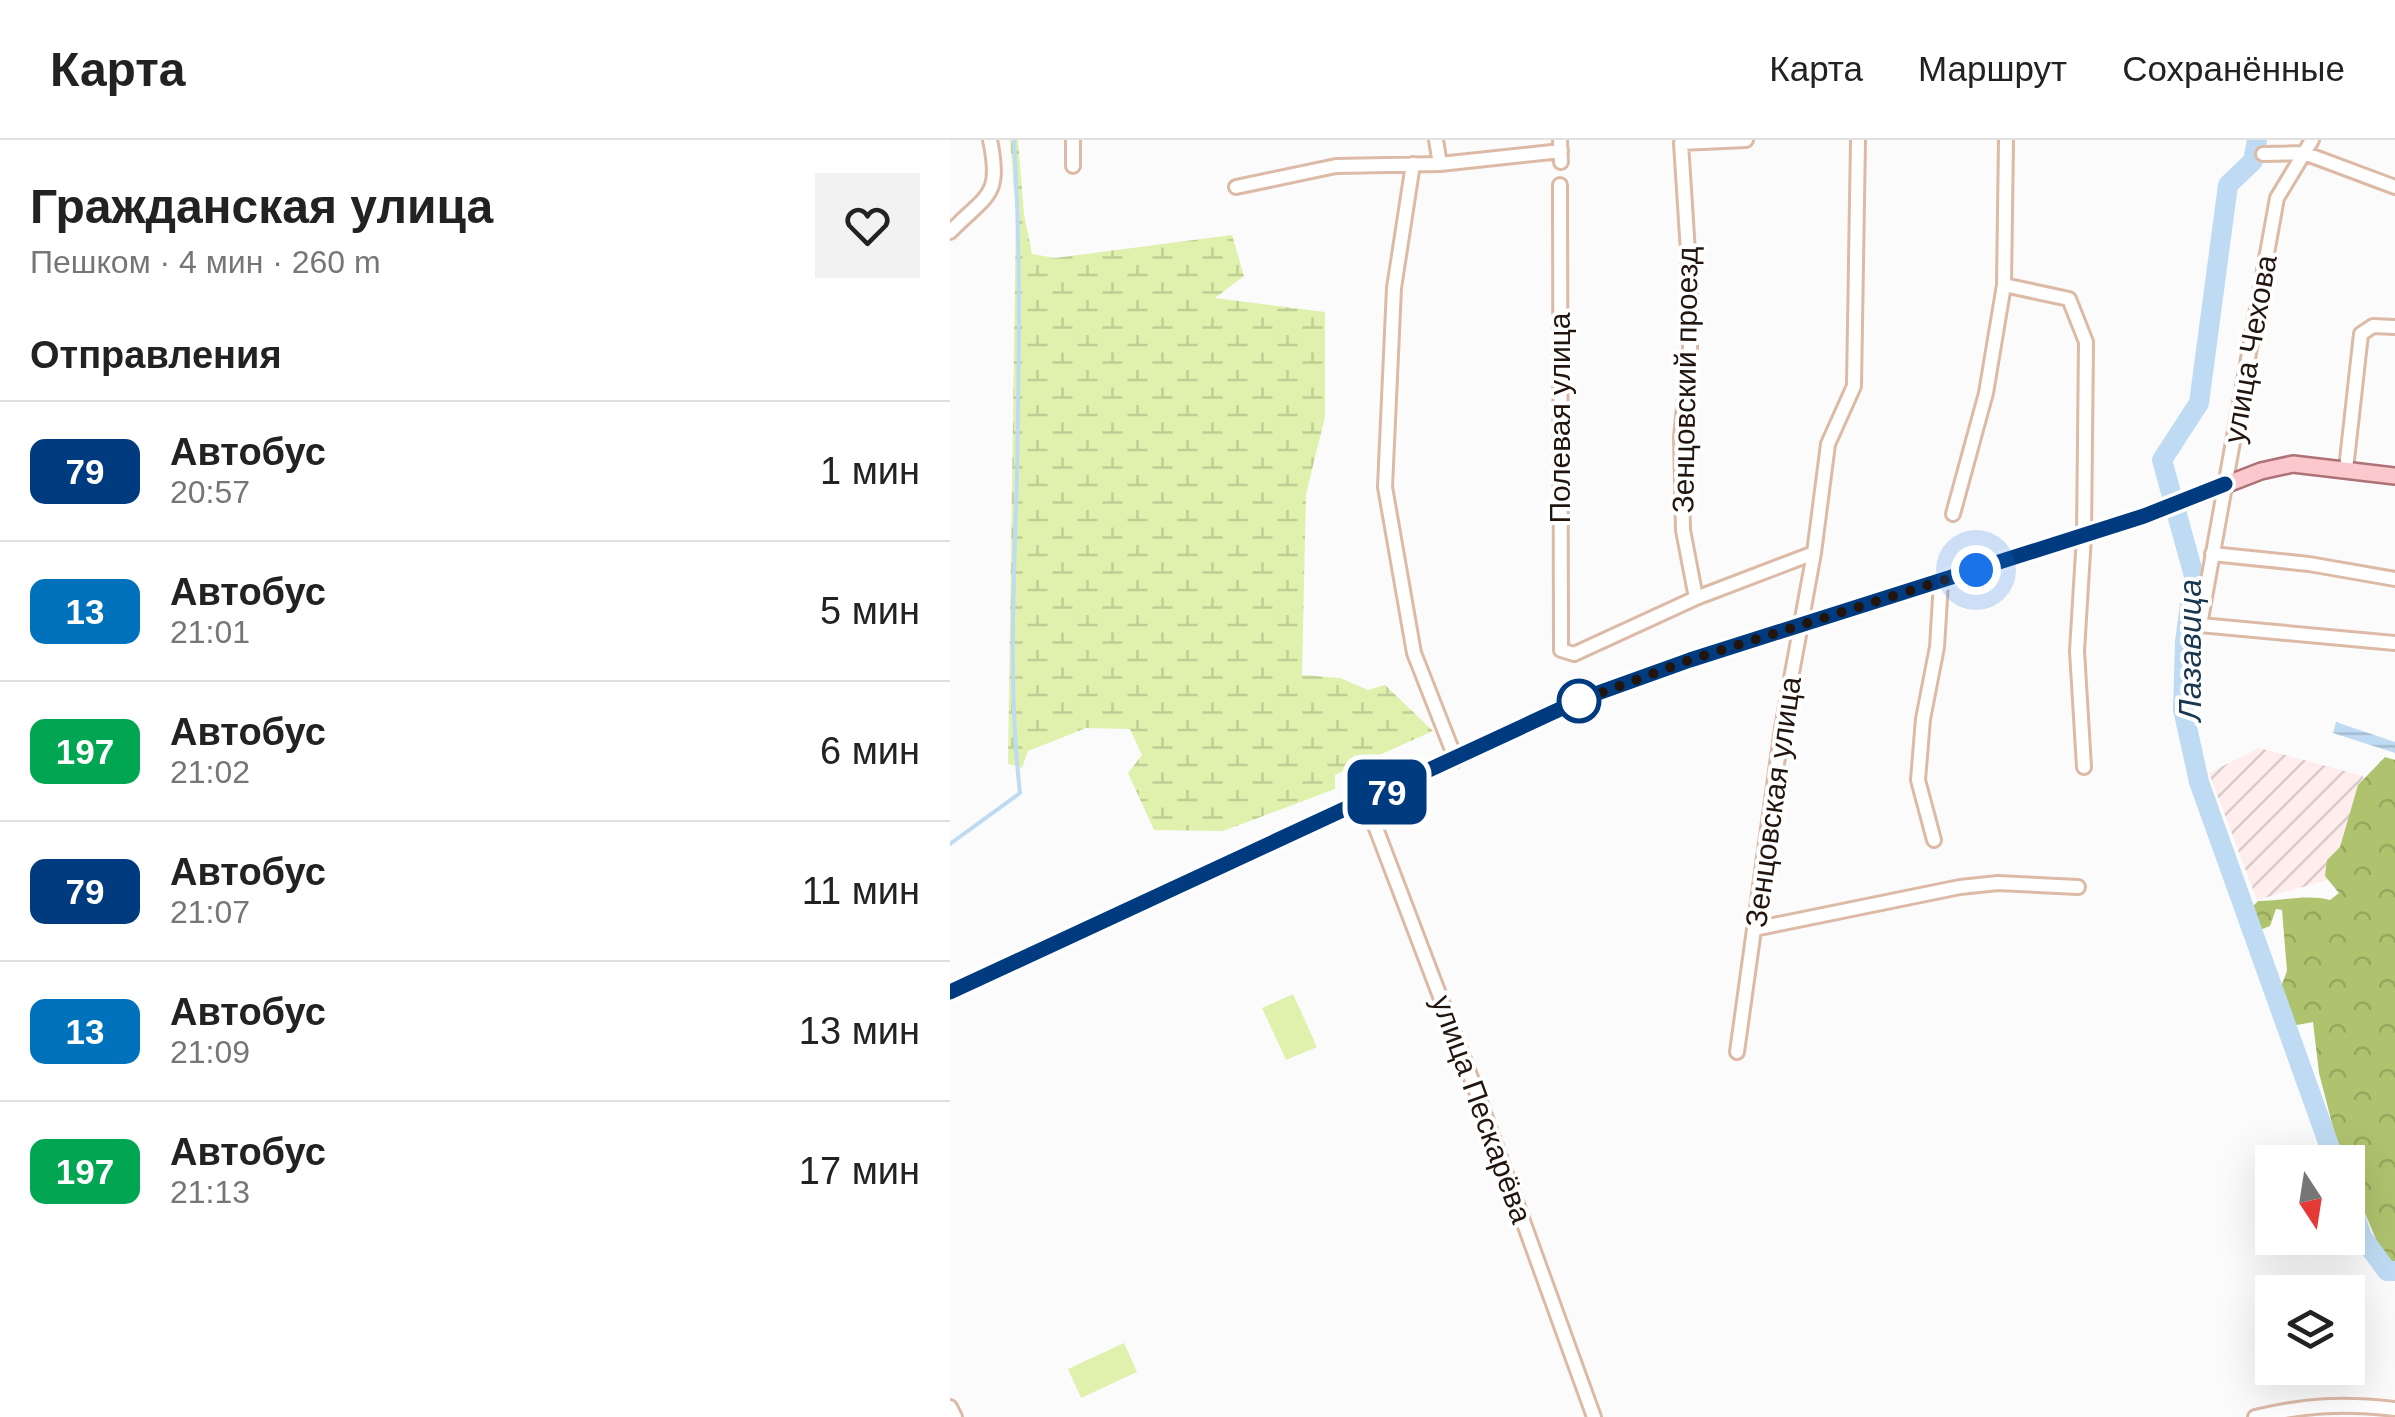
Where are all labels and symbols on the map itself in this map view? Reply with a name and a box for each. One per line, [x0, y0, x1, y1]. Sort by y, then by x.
street label: Зенцовский проезд [1666, 246, 1704, 514]
street label: улица Чехова [2217, 252, 2283, 446]
street label: Полевая улица [1543, 312, 1576, 524]
your location [1951, 545, 2001, 595]
water label: Лазавица [2172, 579, 2208, 723]
street label: Зенцовская улица [1739, 674, 1807, 930]
unlabelled marker [1558, 680, 1600, 722]
line badge: 79 [1342, 760, 1432, 824]
street label: улица Пескарёва [1425, 991, 1539, 1228]
north arrow [2255, 1145, 2365, 1255]

